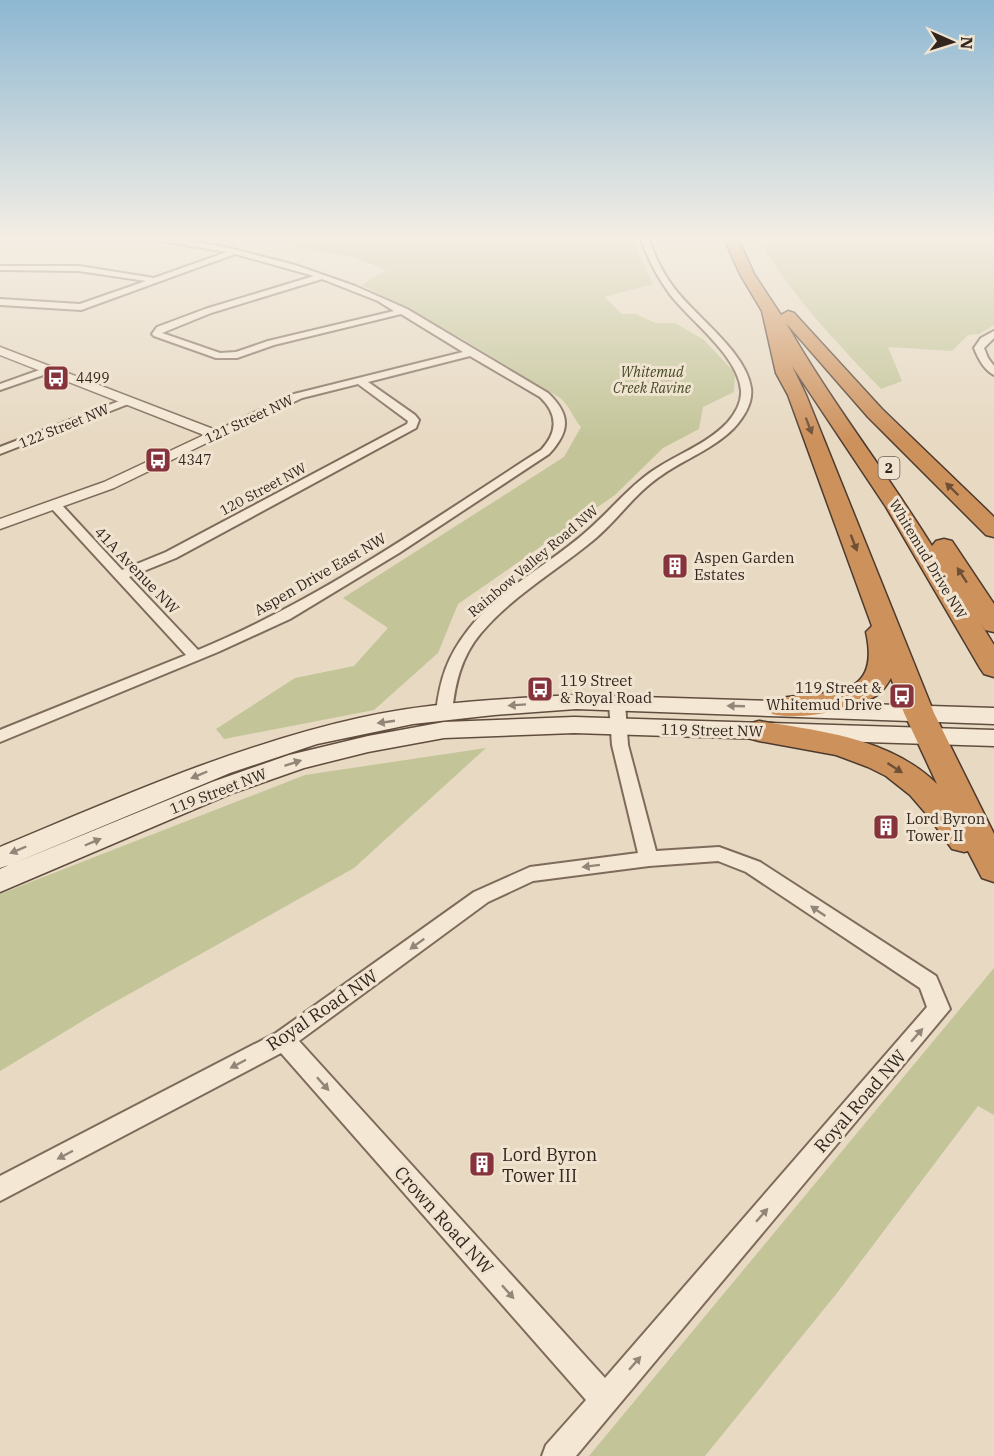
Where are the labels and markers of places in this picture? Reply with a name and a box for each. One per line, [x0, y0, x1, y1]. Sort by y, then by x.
bus stop icon: 4499 [41, 363, 71, 393]
place label: 4499 [76, 369, 110, 387]
bus stop icon: 4347 [143, 445, 173, 475]
place label: 4347 [178, 451, 212, 469]
place label: Aspen Garden Estates [694, 548, 795, 584]
building icon: Aspen Garden Estates [660, 551, 690, 581]
place label: 119 Street & Royal Road [560, 671, 652, 707]
bus stop icon: 119 Street & Royal Road [525, 674, 555, 704]
place label: 119 Street & Whitemud Drive [766, 678, 882, 714]
bus stop icon: 119 Street & Whitemud Drive [887, 681, 917, 711]
place label: Lord Byron Tower II [906, 809, 986, 845]
building icon: Lord Byron Tower II [871, 812, 901, 842]
place label: Lord Byron Tower III [502, 1143, 597, 1187]
building icon: Lord Byron Tower III [467, 1149, 497, 1179]

